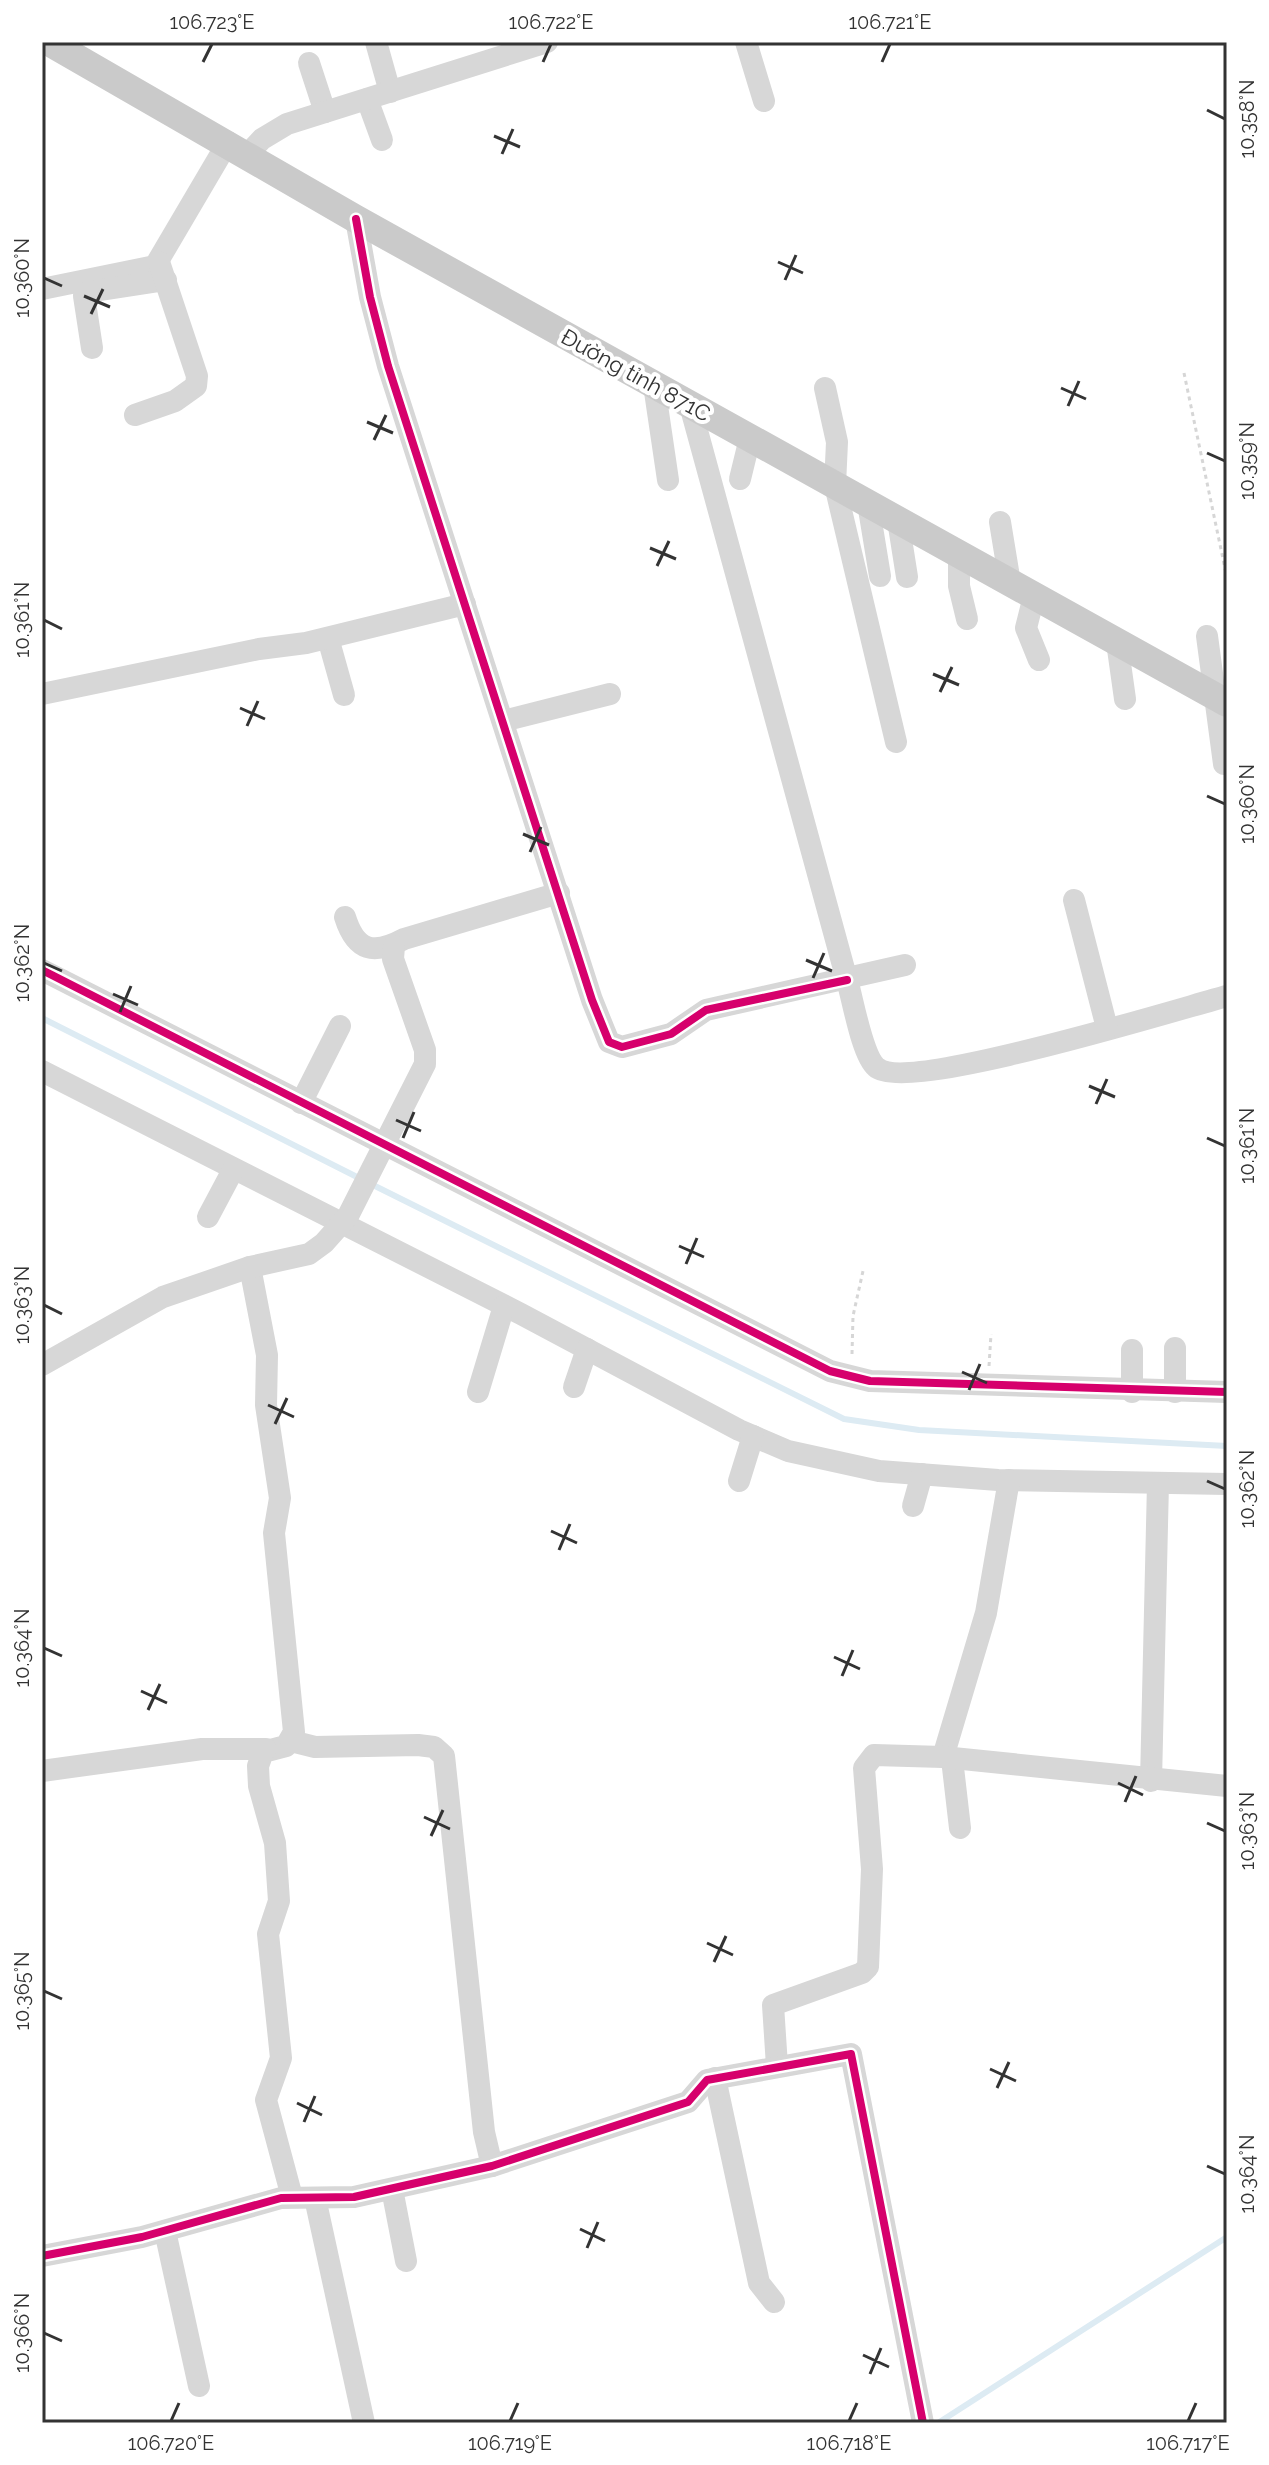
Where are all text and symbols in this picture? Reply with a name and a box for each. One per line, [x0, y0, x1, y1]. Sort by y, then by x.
text: 106.723°E [170, 10, 254, 34]
text: 106.722°E [509, 10, 593, 34]
text: 106.721°E [849, 10, 931, 34]
text: 10.358°N [1235, 80, 1259, 158]
text: 10.360°N [10, 238, 34, 318]
street label: Đường tỉnh 871C [557, 323, 715, 427]
text: 10.359°N [1235, 422, 1259, 500]
text: 10.361°N [10, 582, 34, 658]
text: 10.360°N [1235, 764, 1259, 844]
text: 10.362°N [10, 924, 34, 1002]
text: 10.361°N [1235, 1108, 1259, 1184]
text: 10.363°N [10, 1266, 34, 1344]
text: 10.362°N [1235, 1450, 1259, 1528]
text: 10.364°N [10, 1609, 34, 1687]
text: 10.363°N [1235, 1792, 1259, 1870]
text: 10.365°N [10, 1952, 34, 2030]
text: 10.364°N [1235, 2135, 1259, 2213]
text: 10.366°N [10, 2293, 34, 2373]
text: 106.720°E [128, 2431, 214, 2455]
text: 106.719°E [468, 2431, 552, 2455]
text: 106.718°E [807, 2431, 891, 2455]
text: 106.717°E [1146, 2431, 1230, 2455]

